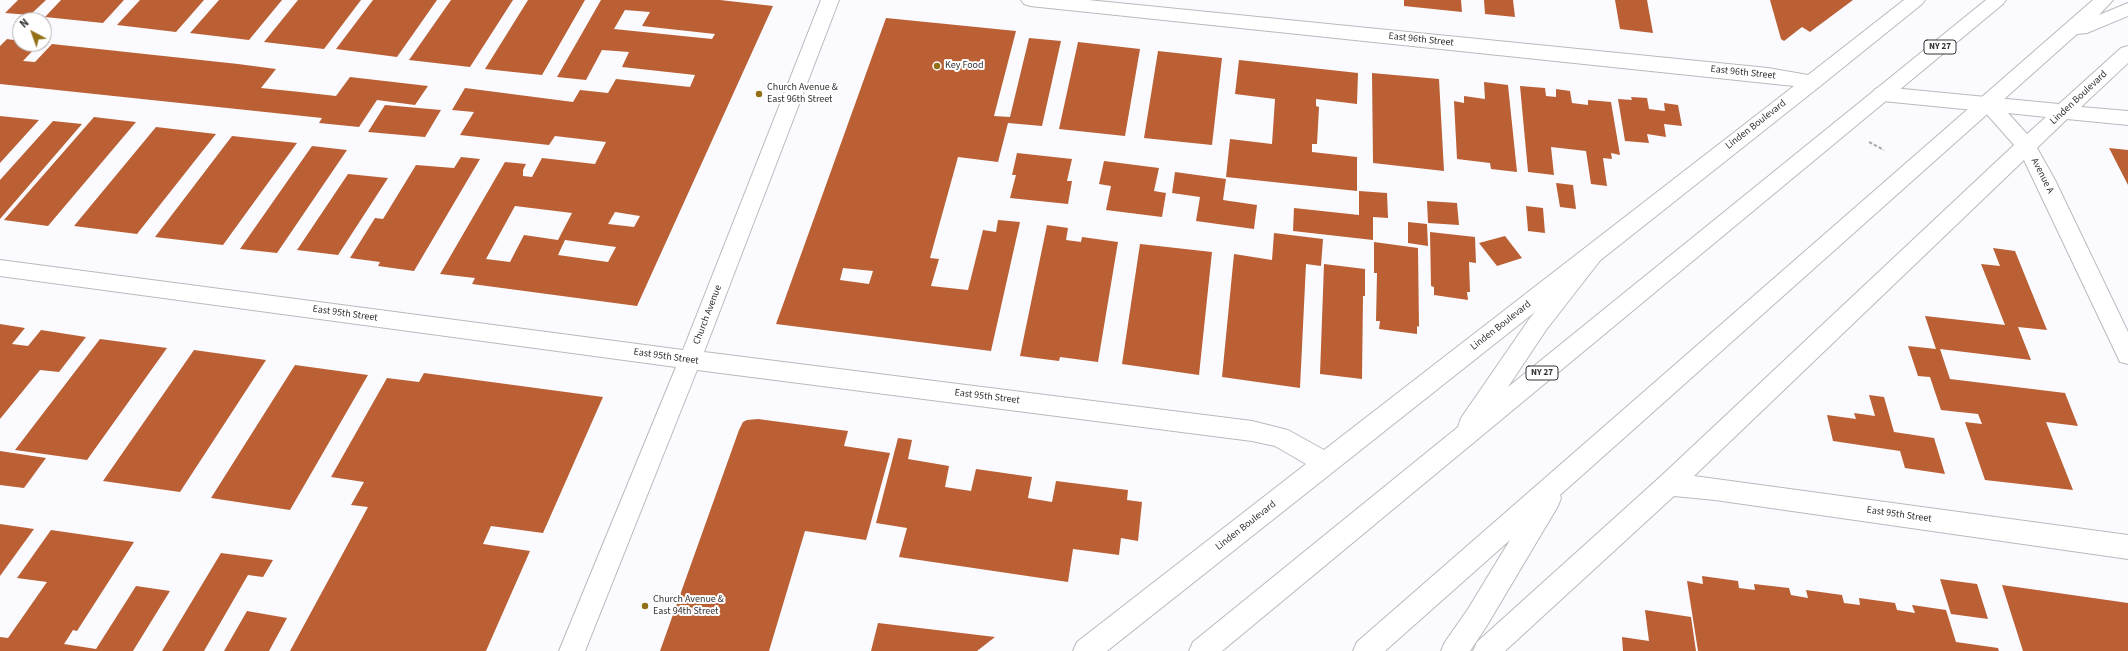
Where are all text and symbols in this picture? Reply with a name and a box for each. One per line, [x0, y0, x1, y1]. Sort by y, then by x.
north arrow [12, 12, 52, 52]
text: N [17, 15, 32, 31]
street label: East 96th Street [1388, 31, 1454, 49]
road number: NY 27 [1924, 40, 1956, 54]
place label: Key Food [945, 60, 984, 72]
marker: Key Food [932, 61, 942, 71]
street label: East 96th Street [1710, 64, 1776, 82]
street label: Linden Boulevard [2048, 69, 2110, 127]
place label: Church Avenue & East 96th Street [767, 82, 838, 106]
marker: Church Avenue & East 96th Street [754, 89, 764, 99]
street label: Linden Boulevard [1723, 98, 1789, 152]
street label: Avenue A [2028, 156, 2056, 196]
street label: Church Avenue [691, 284, 725, 346]
street label: Linden Boulevard [1468, 299, 1534, 353]
street label: East 95th Street [312, 304, 378, 324]
street label: East 95th Street [633, 347, 699, 367]
road number: NY 27 [1526, 366, 1558, 380]
street label: East 95th Street [954, 387, 1020, 407]
street label: Linden Boulevard [1213, 499, 1279, 553]
street label: East 95th Street [1866, 505, 1932, 525]
place label: Church Avenue & East 94th Street [653, 594, 724, 618]
marker: Church Avenue & East 94th Street [640, 601, 650, 611]

